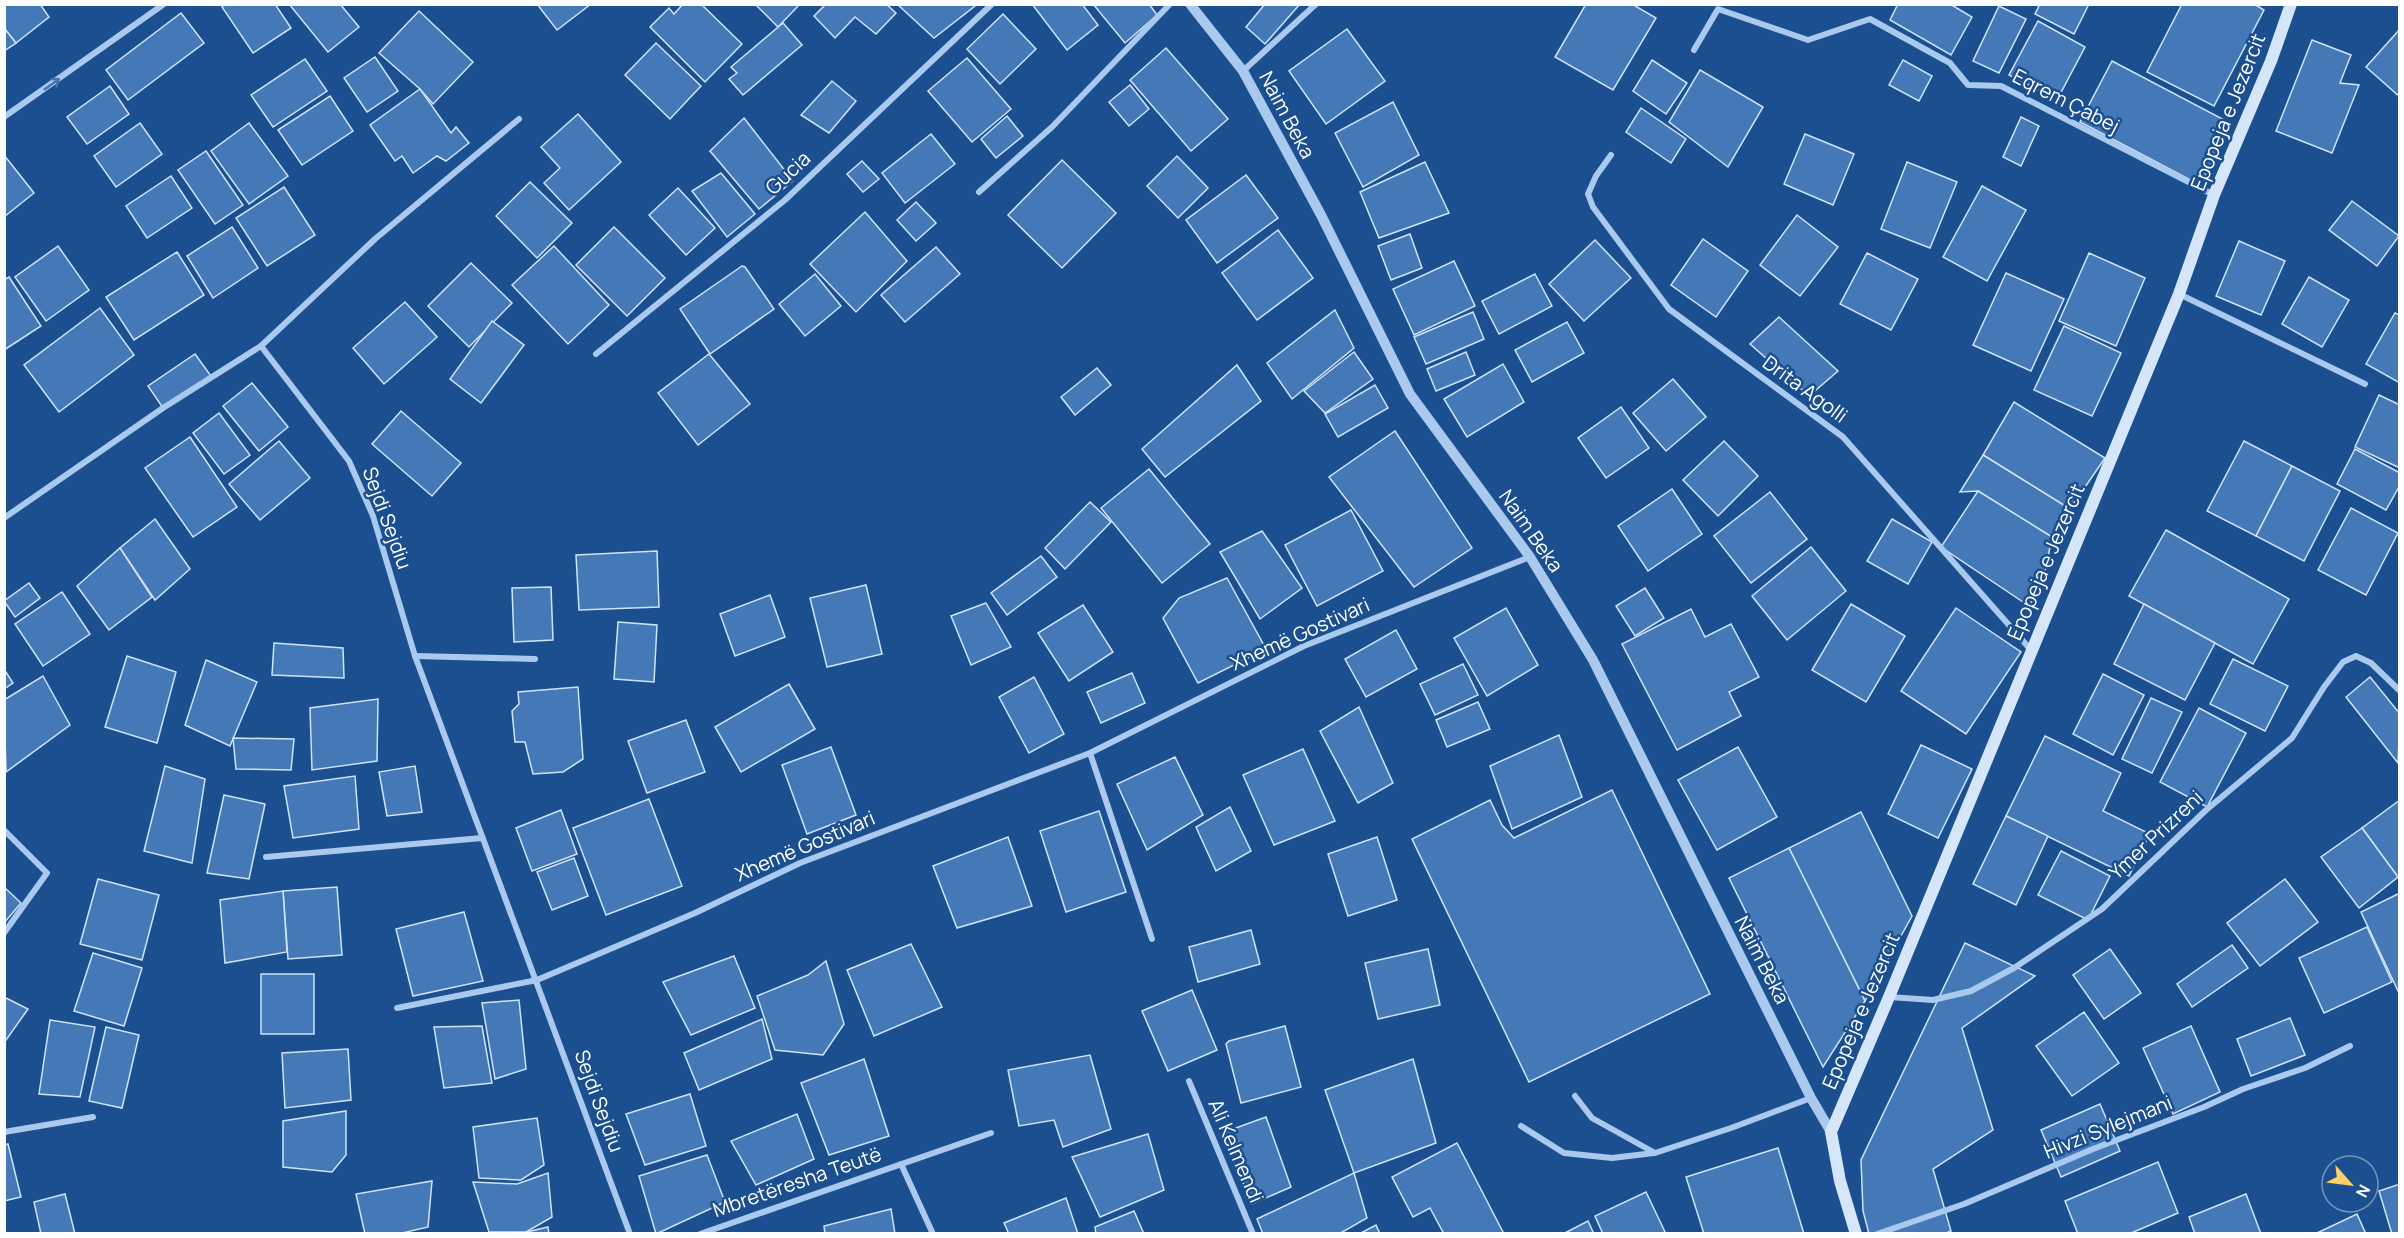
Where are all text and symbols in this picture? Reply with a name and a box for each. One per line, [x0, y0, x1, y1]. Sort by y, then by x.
street label: Epopeja e Jezercit [2184, 29, 2271, 194]
street label: Eqrem Çabej [2008, 62, 2124, 139]
street label: Naim Beka [1253, 66, 1322, 163]
one-way arrow [44, 78, 60, 90]
street label: Gucia [759, 145, 816, 200]
street label: Drita Agolli [1757, 349, 1853, 429]
street label: Sejdi Sejdiu [356, 463, 418, 573]
street label: Epopeja e Jezercit [2000, 480, 2091, 644]
street label: Naim Beka [1493, 484, 1570, 578]
street label: Xhemë Gostivari [1226, 591, 1374, 676]
street label: Ymer Prizreni [2103, 784, 2209, 885]
street label: Xhemë Gostivari [731, 804, 879, 887]
street label: Naim Beka [1729, 911, 1796, 1008]
street label: Epopeja e Jezercit [1815, 929, 1906, 1093]
street label: Sejdi Sejdiu [568, 1046, 630, 1156]
street label: Hivzi Sylejmani [2039, 1088, 2176, 1165]
street label: Ali Kelmendi [1203, 1095, 1270, 1207]
street label: Mbretëresha Teutë [709, 1140, 885, 1223]
north arrow [2320, 1154, 2380, 1214]
text: N [2351, 1181, 2376, 1201]

